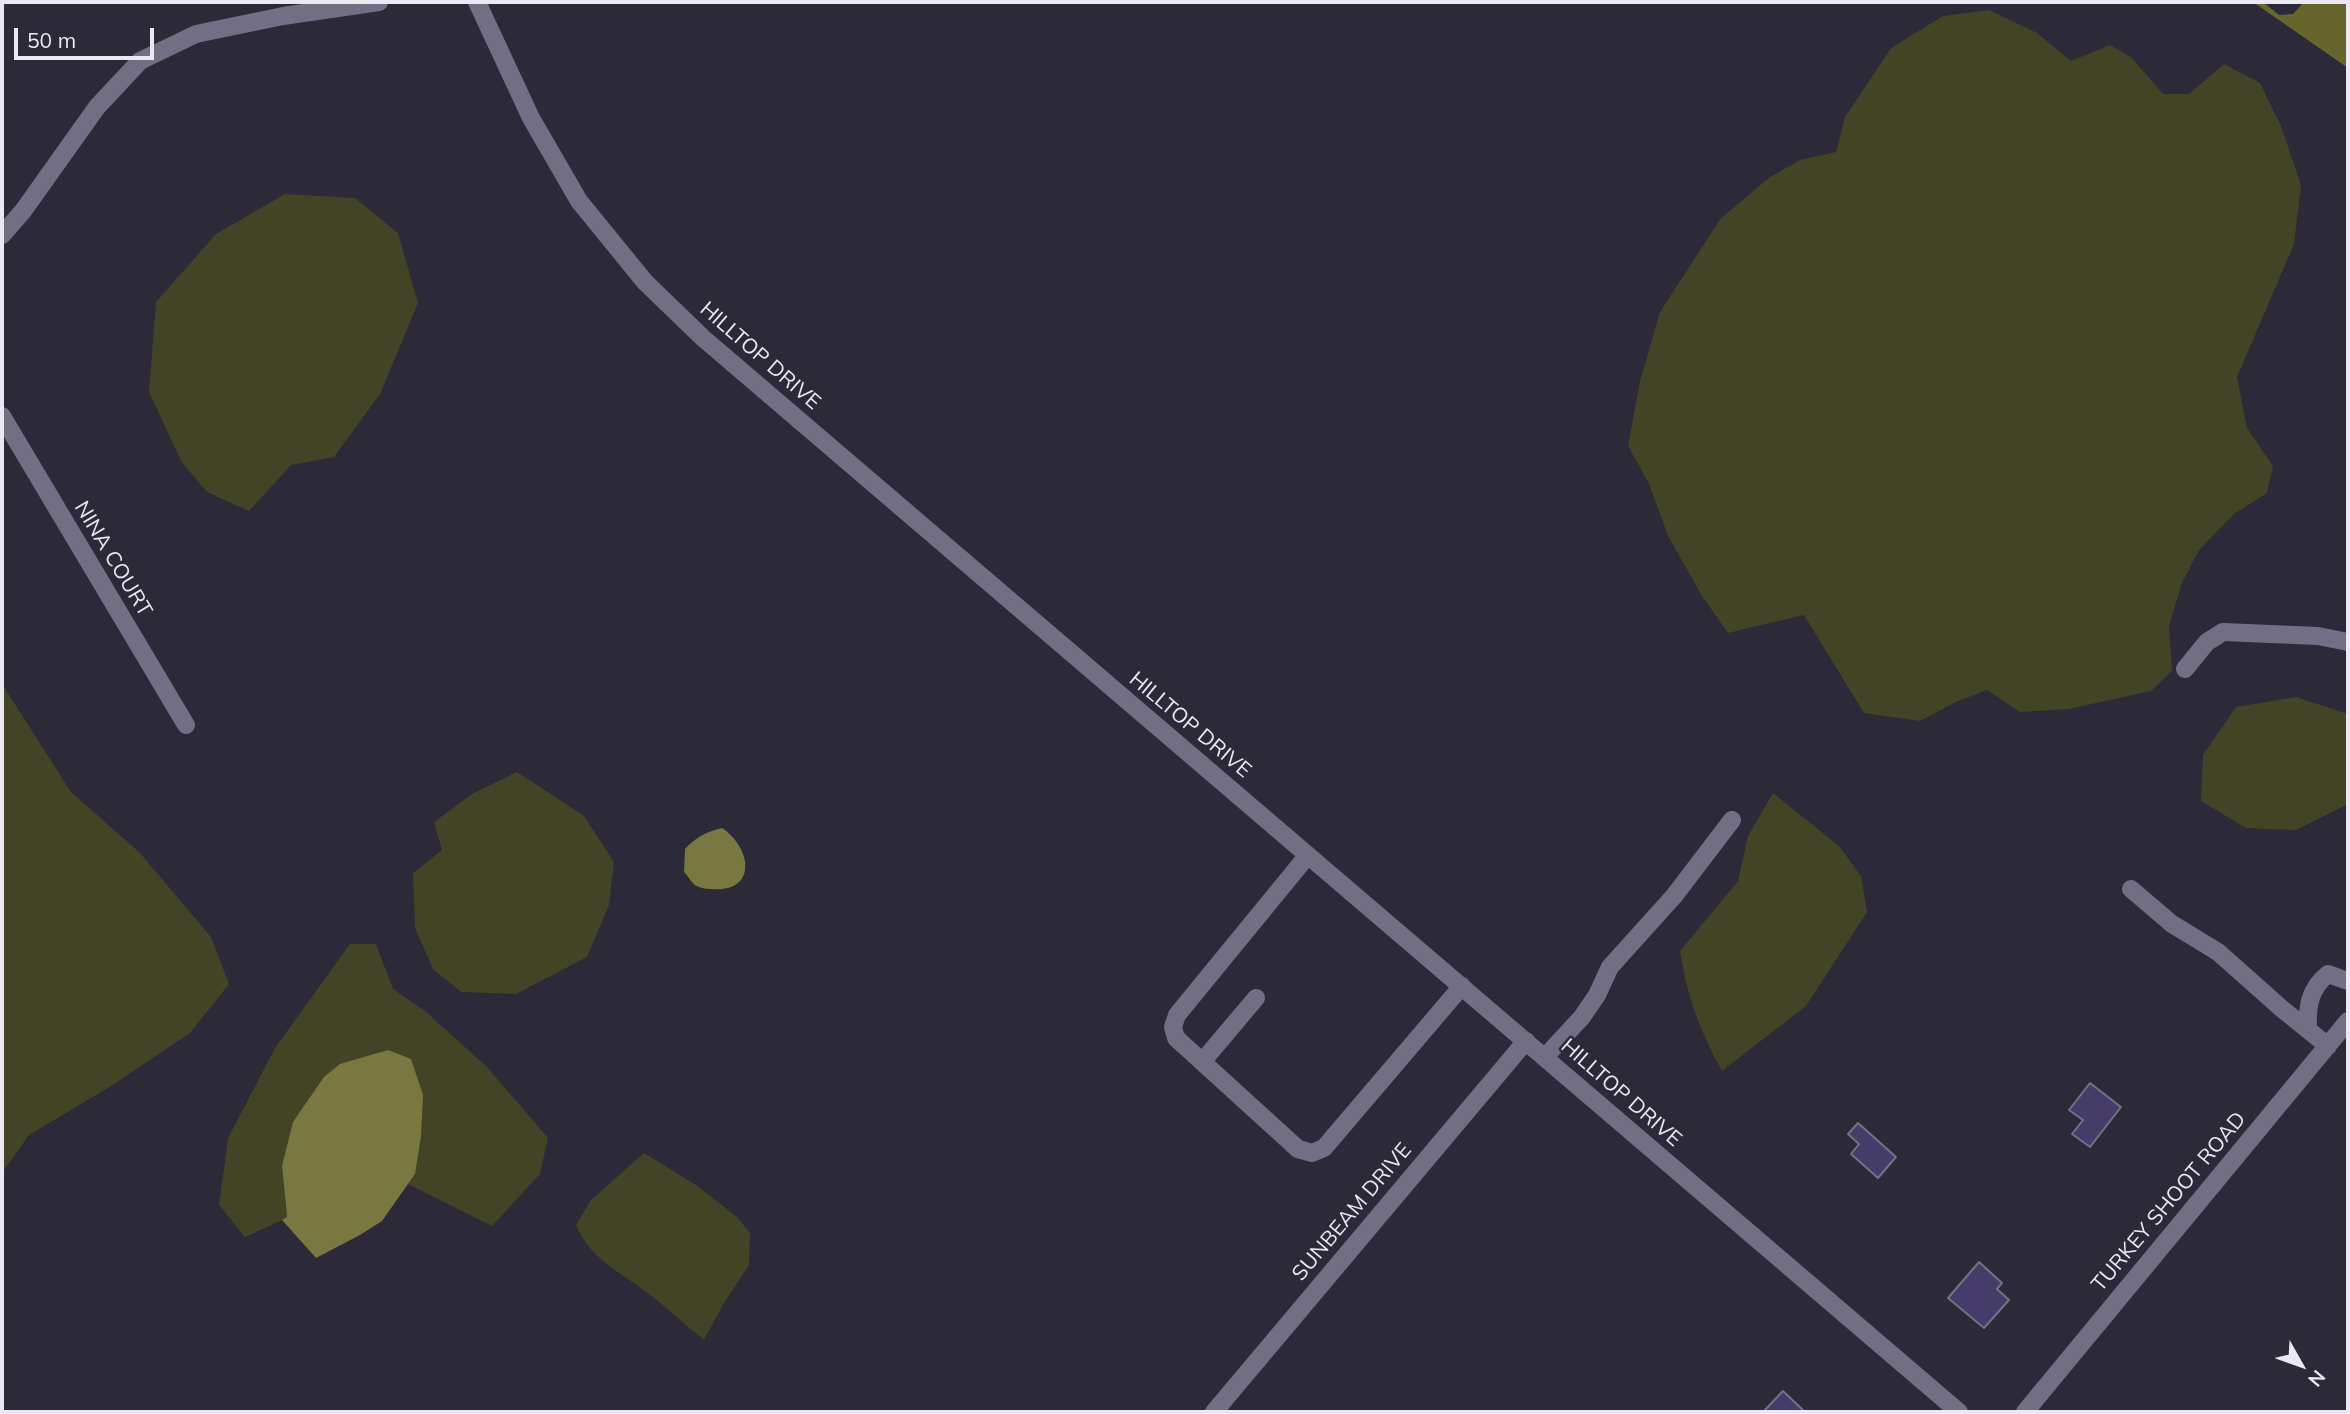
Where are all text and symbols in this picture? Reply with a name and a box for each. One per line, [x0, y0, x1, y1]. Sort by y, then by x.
scale bar [18, 14, 158, 58]
text: 50 m [27, 27, 76, 53]
street label: HILLTOP DRIVE [695, 297, 825, 415]
street label: NINA COURT [69, 497, 157, 621]
street label: HILLTOP DRIVE [1124, 667, 1256, 783]
street label: HILLTOP DRIVE [1556, 1034, 1686, 1152]
street label: TURKEY SHOOT ROAD [2087, 1107, 2251, 1297]
street label: SUNBEAM DRIVE [1287, 1138, 1417, 1286]
north arrow [2266, 1330, 2336, 1400]
text: N [2303, 1365, 2331, 1392]

